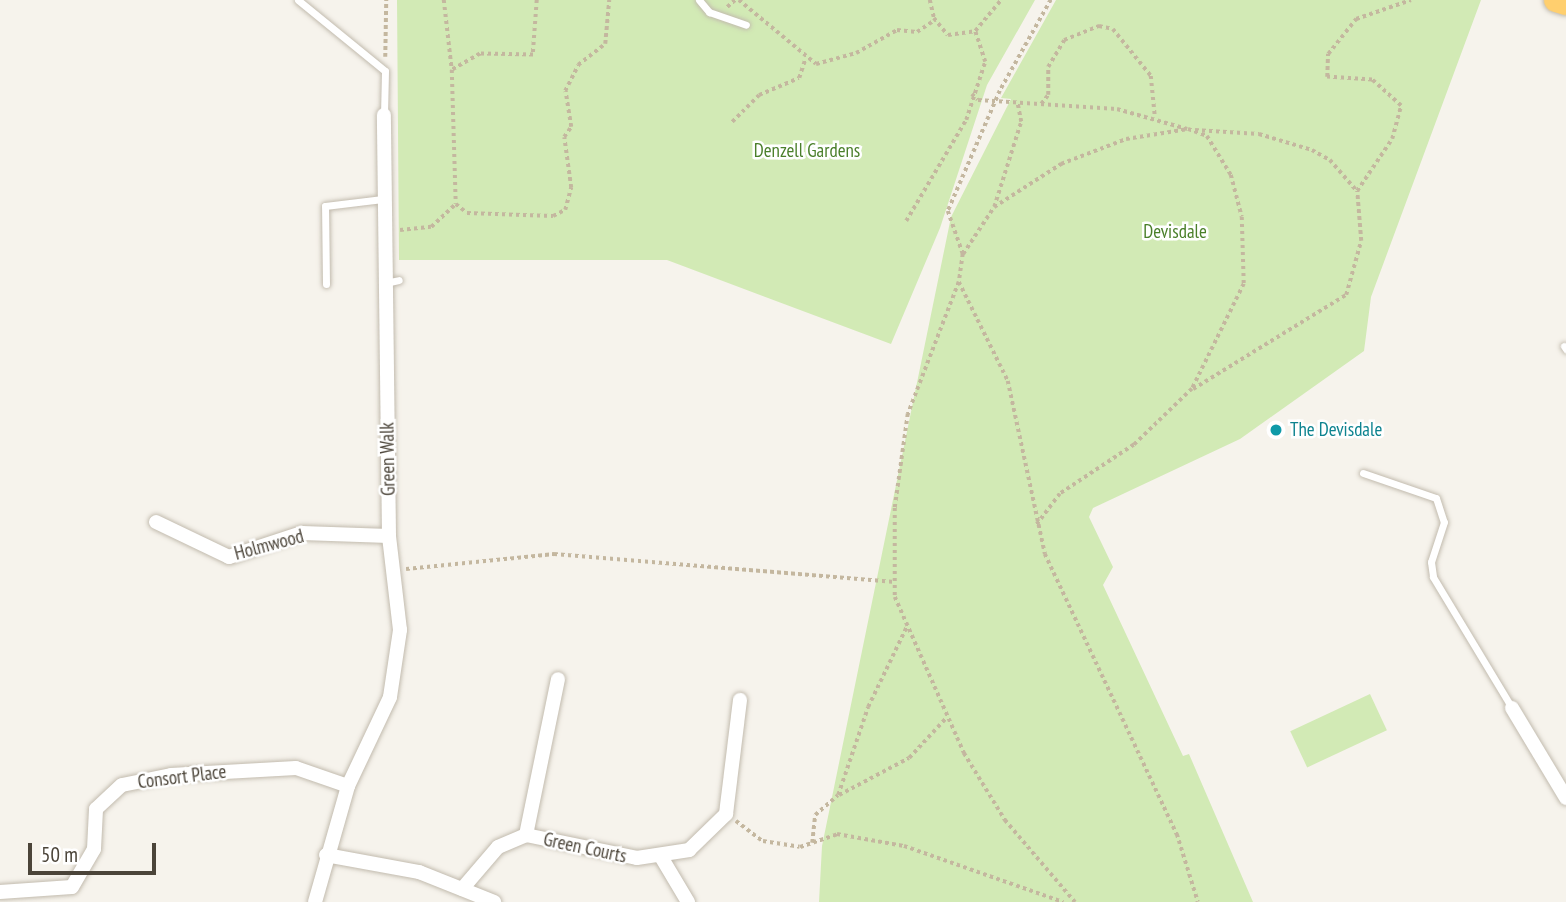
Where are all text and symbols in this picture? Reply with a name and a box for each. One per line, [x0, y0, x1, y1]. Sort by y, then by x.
park label: Denzell Gardens [754, 140, 860, 162]
park label: Devisdale [1143, 221, 1207, 243]
place label: The Devisdale [1290, 419, 1382, 441]
street label: Green Walk [376, 422, 400, 496]
marker: The Devisdale [1268, 422, 1284, 438]
street label: Holmwood [232, 525, 306, 565]
street label: Consort Place [136, 760, 228, 794]
scale bar [32, 828, 159, 872]
street label: Green Courts [541, 828, 629, 868]
text: 50 m [41, 841, 78, 868]

